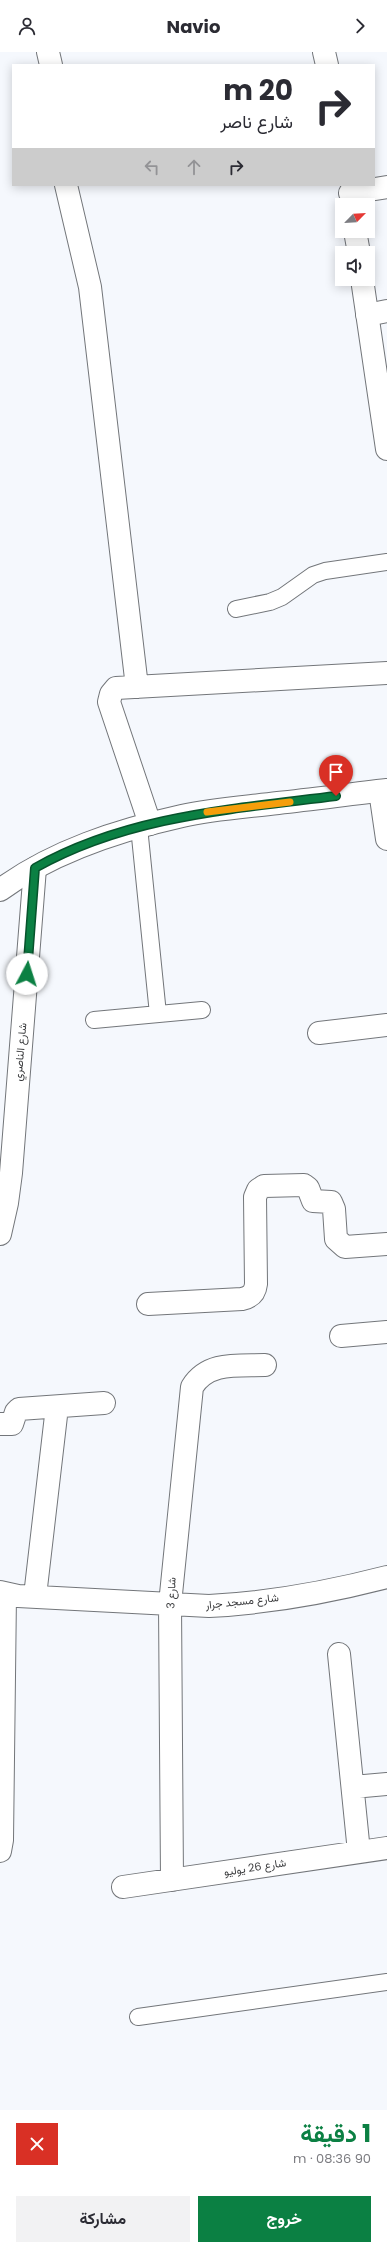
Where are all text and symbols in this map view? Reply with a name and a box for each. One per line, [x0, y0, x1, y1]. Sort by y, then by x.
text: Navio [167, 14, 220, 39]
icon: person [16, 15, 38, 37]
icon: forward [349, 15, 371, 37]
text: 20 m [223, 71, 293, 110]
icon: right [307, 80, 359, 132]
text: شارع ناصر [220, 109, 293, 134]
icon: left [141, 156, 163, 178]
icon: ahead [183, 156, 205, 178]
icon: right [225, 156, 247, 178]
north arrow [335, 198, 375, 238]
map controls [335, 198, 375, 286]
button: sound [335, 246, 375, 286]
pin [319, 755, 353, 796]
icon: arrive [325, 761, 347, 783]
position arrow [6, 953, 48, 995]
street label: شارع الناصري [9, 1022, 33, 1082]
street label: شارع 3 [162, 1577, 180, 1609]
street label: شارع مسجد جرار [204, 1589, 280, 1613]
street label: شارع 26 يوليو [223, 1854, 288, 1880]
text: 1 دقيقة [300, 2117, 371, 2150]
button: close [16, 2123, 58, 2165]
text: 90 m · 08:36 [293, 2149, 371, 2168]
button: مشاركة [16, 2196, 190, 2242]
button: خروج [198, 2196, 371, 2242]

